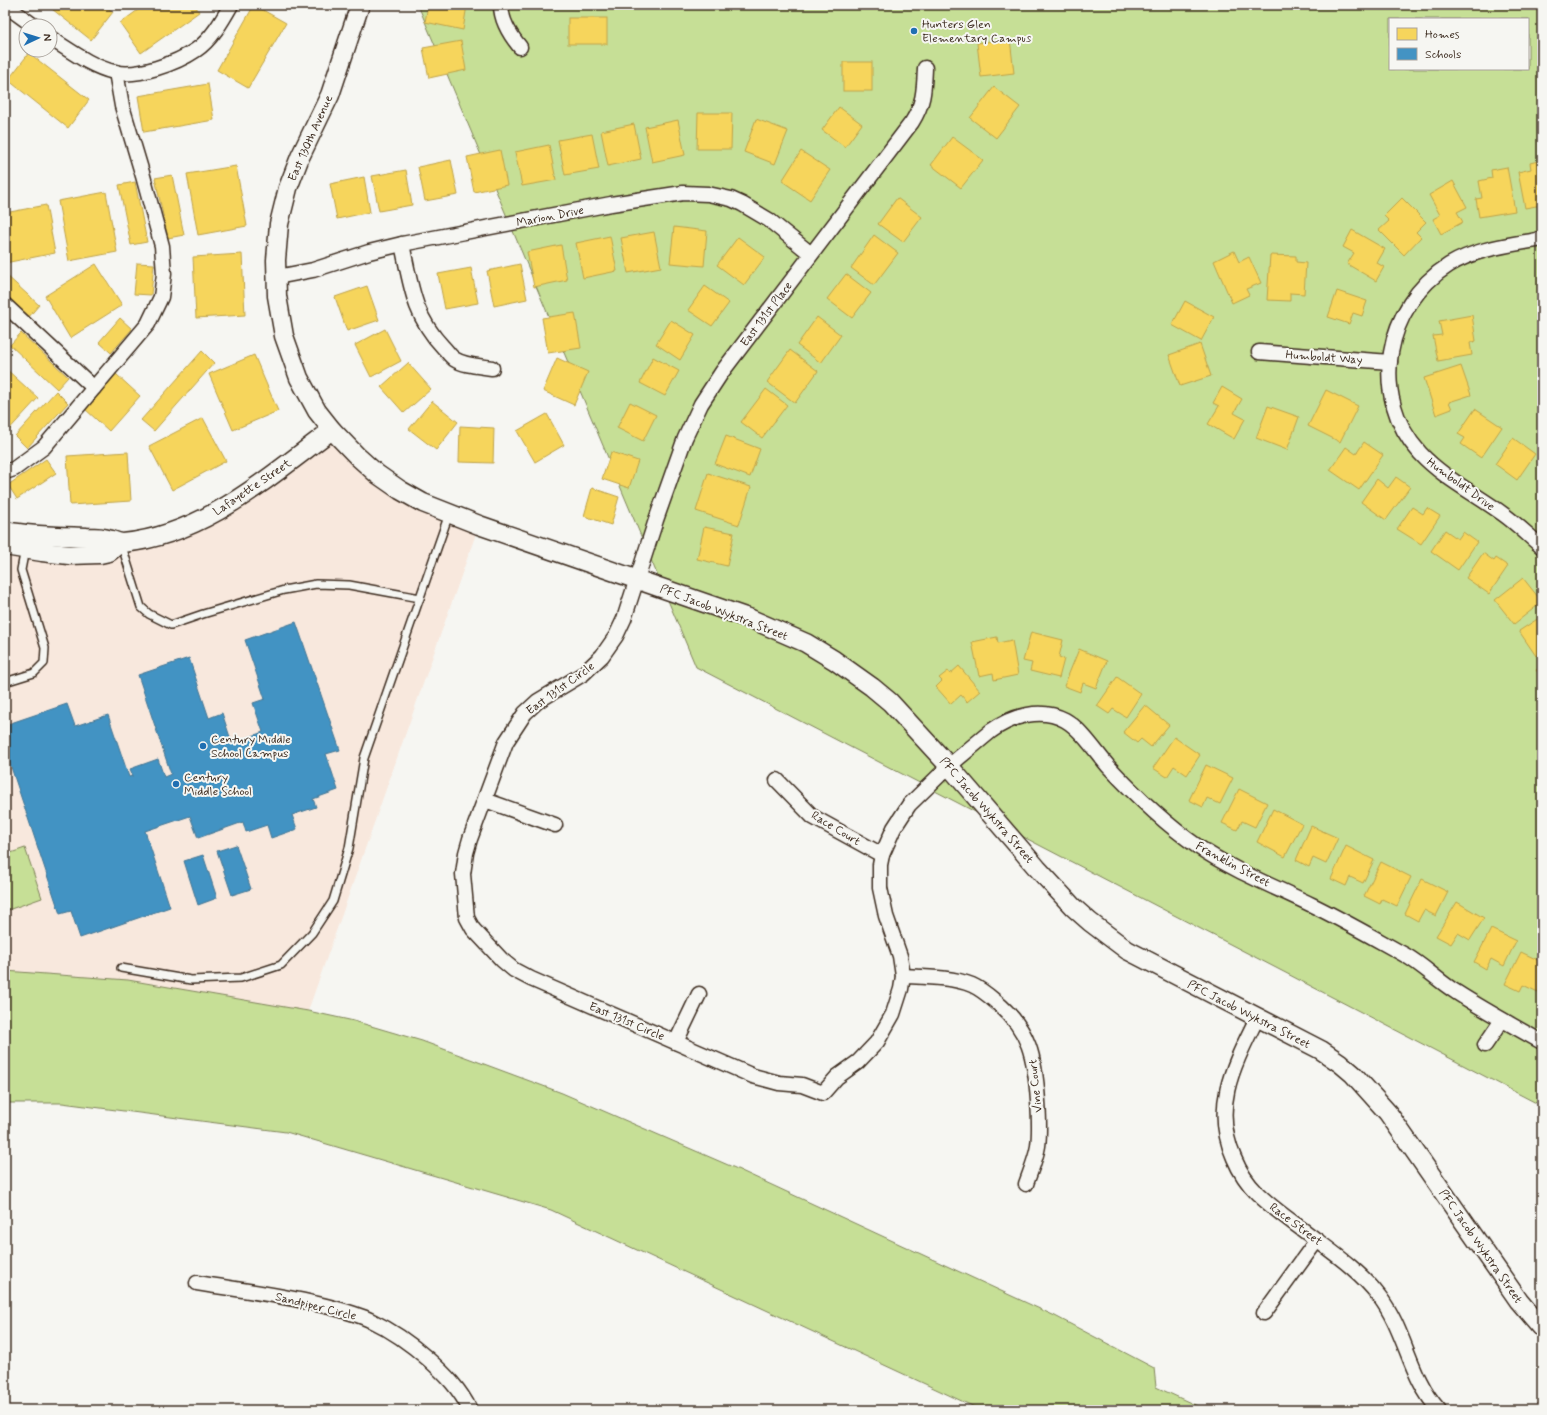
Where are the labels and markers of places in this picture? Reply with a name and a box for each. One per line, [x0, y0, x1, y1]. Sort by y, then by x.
place label: Hunters Glen Elementary Campus [922, 17, 1032, 47]
marker: Hunters Glen Elementary Campus [909, 26, 919, 36]
place label: Century Middle School Campus [211, 732, 291, 762]
marker: Century Middle School Campus [198, 741, 208, 751]
place label: Century Middle School [184, 770, 252, 800]
marker: Century Middle School [171, 779, 181, 789]

